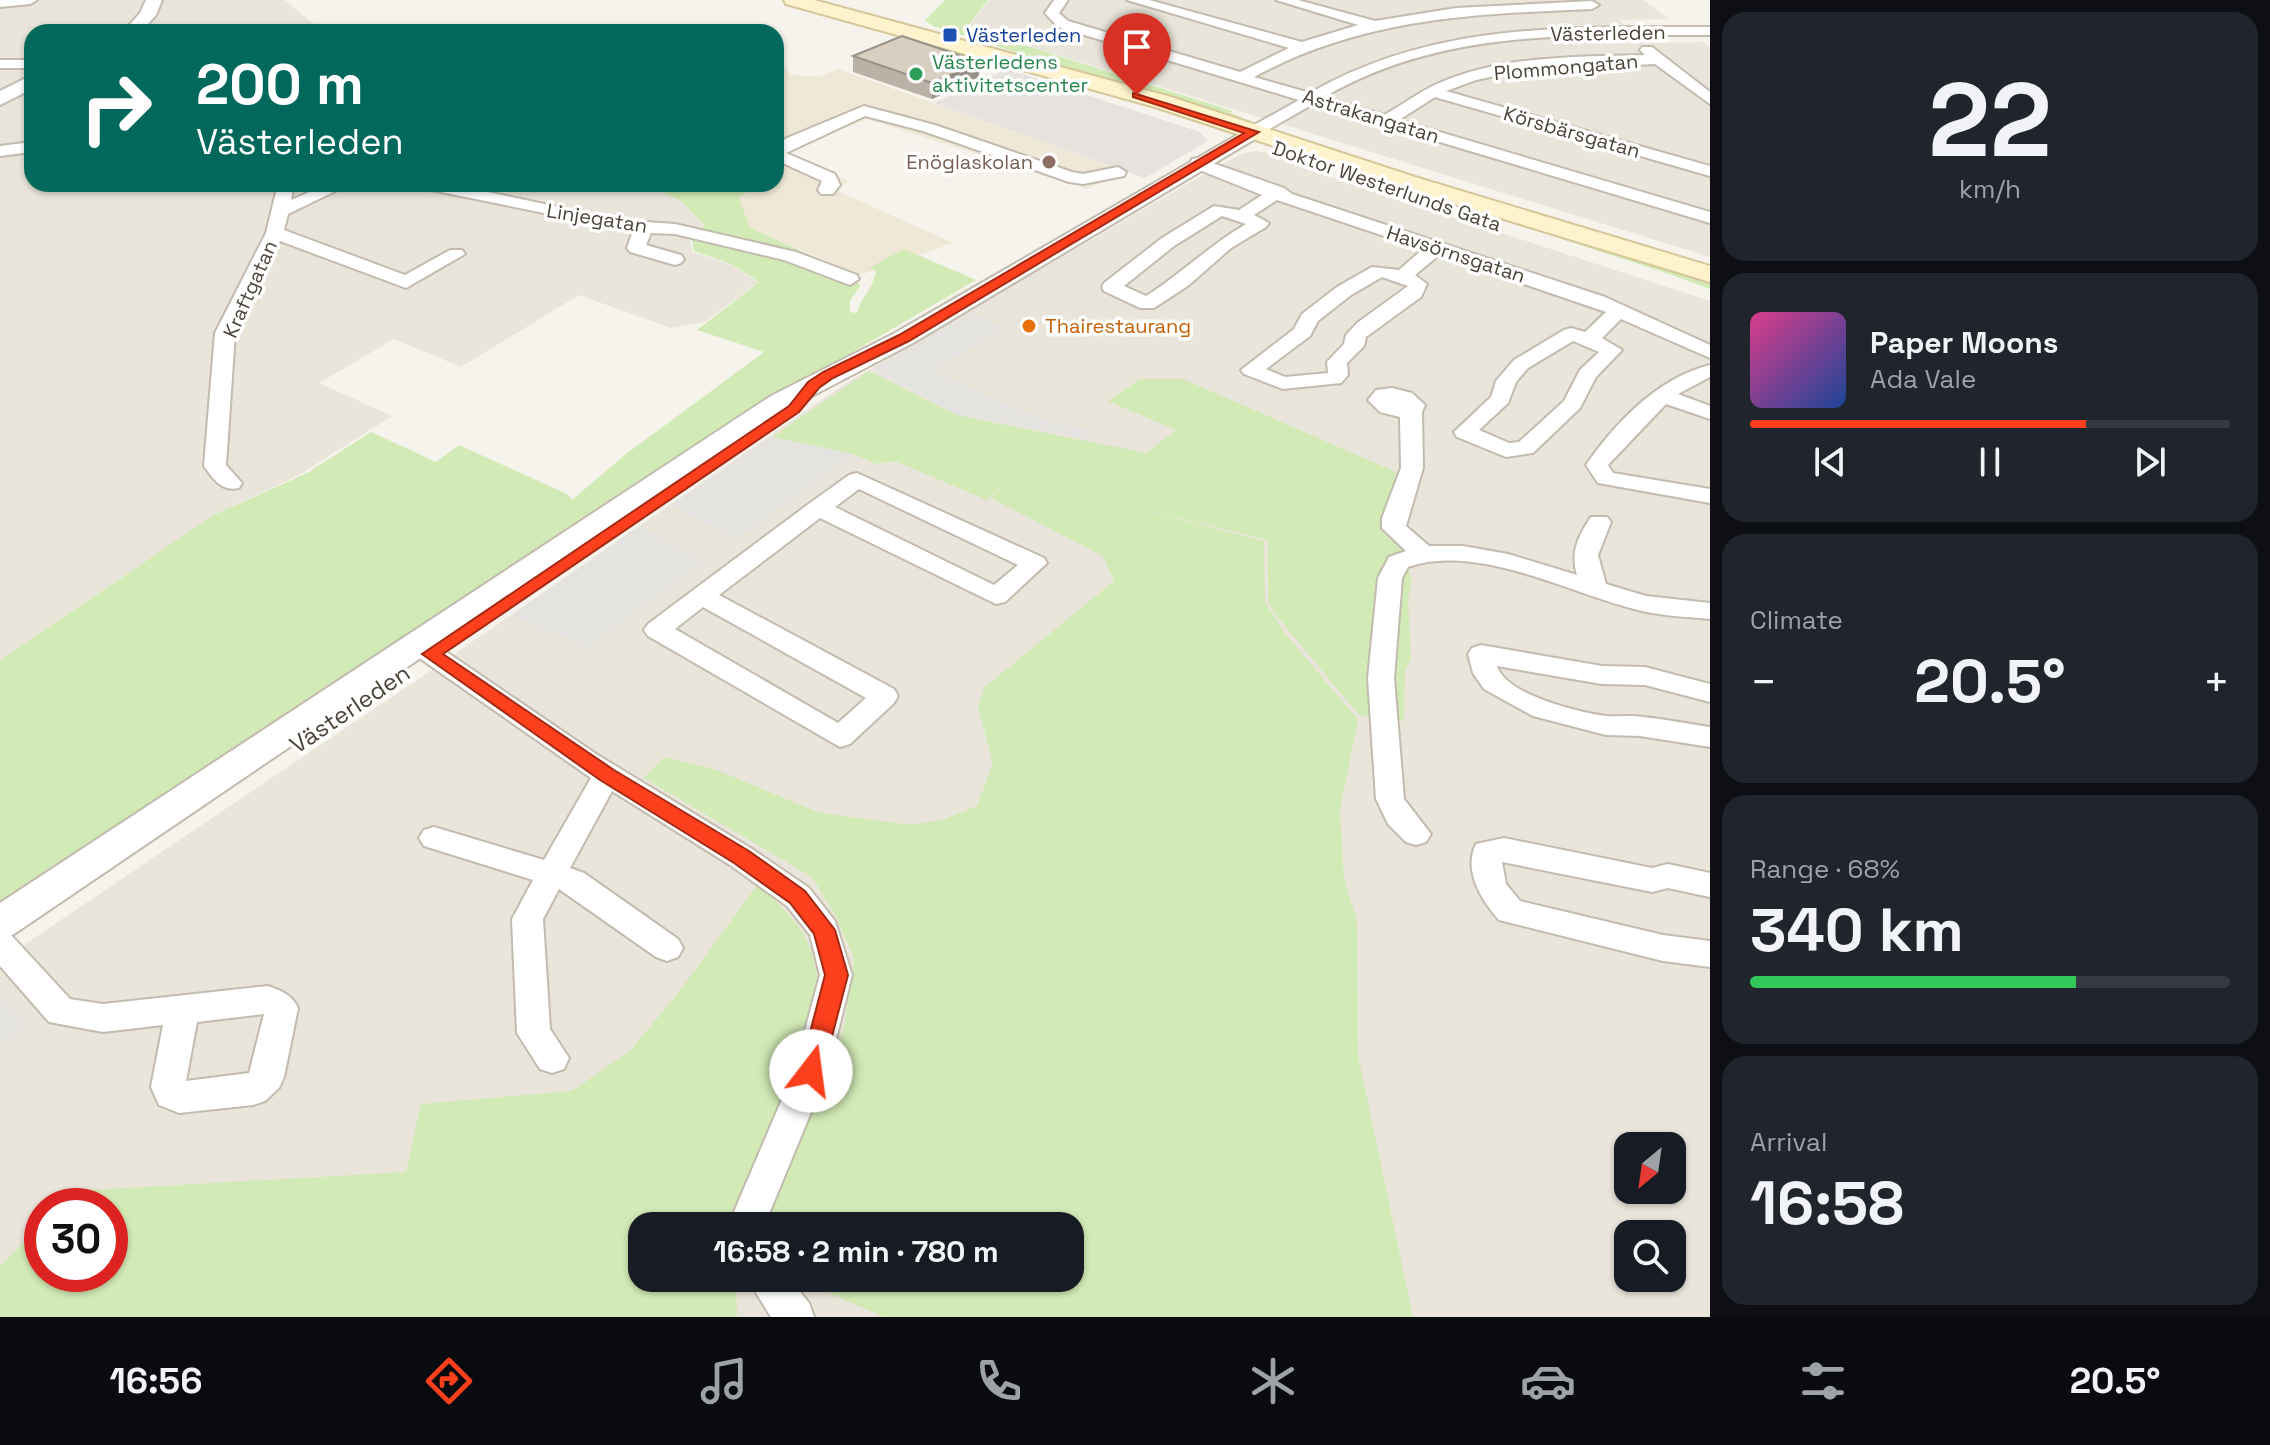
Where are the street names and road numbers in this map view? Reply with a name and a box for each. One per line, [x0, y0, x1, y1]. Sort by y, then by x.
street label: Västerleden [1550, 19, 1666, 47]
street label: Plommongatan [1493, 48, 1639, 86]
street label: Astrakangatan [1299, 83, 1443, 149]
street label: Körsbärsgatan [1501, 100, 1643, 164]
street label: Doktor Westerlunds Gata [1269, 135, 1505, 237]
street label: Linjegatan [545, 197, 649, 239]
street label: Havsörnsgatan [1383, 219, 1529, 289]
street label: Kraftgatan [217, 236, 283, 342]
street label: Västerleden [284, 657, 416, 760]

